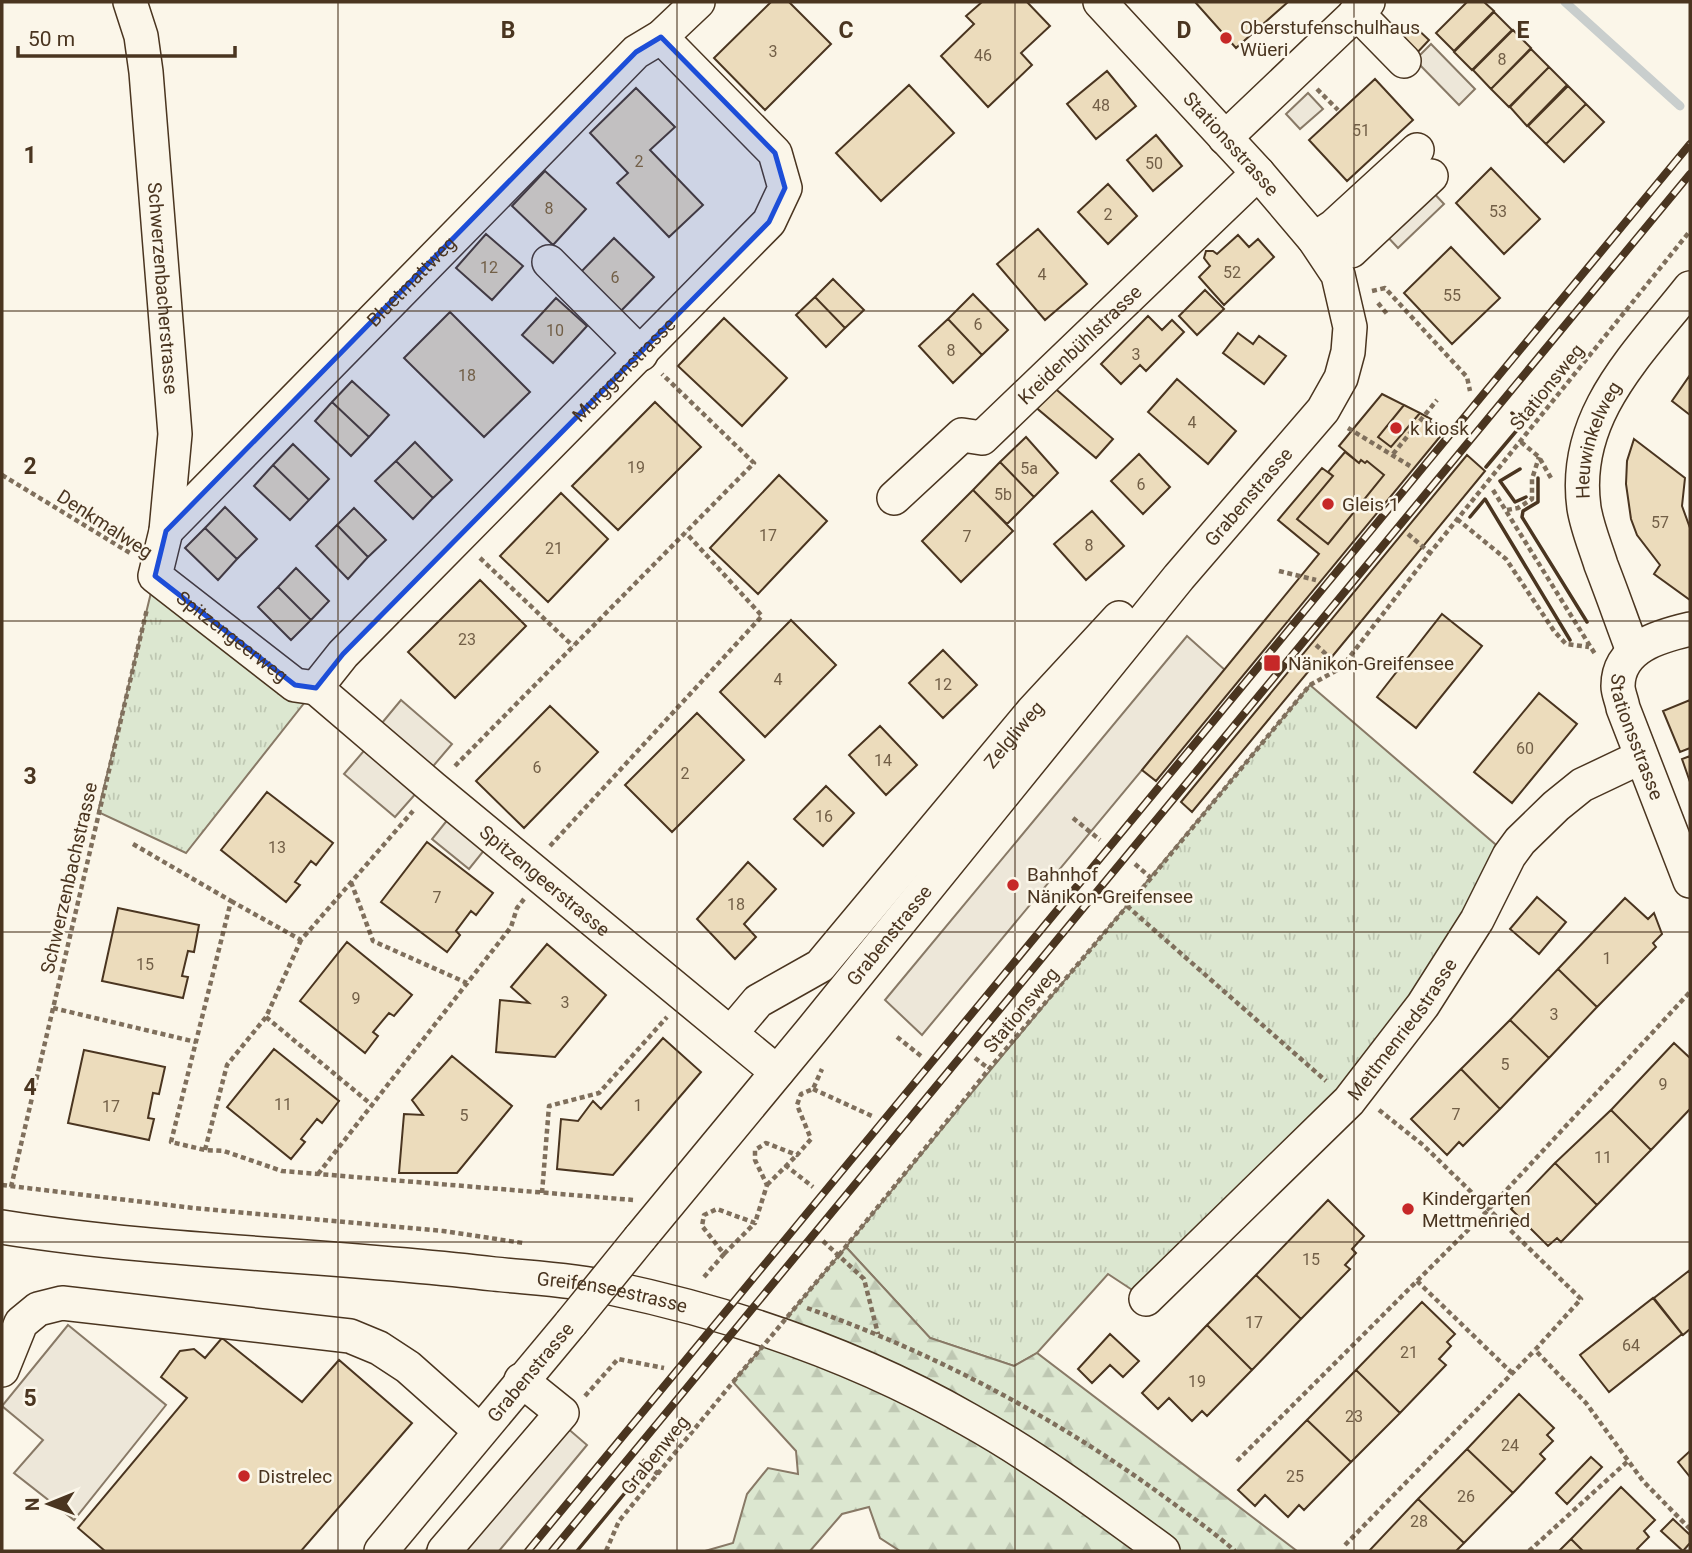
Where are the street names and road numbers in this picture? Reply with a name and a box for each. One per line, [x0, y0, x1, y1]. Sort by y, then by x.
street label: Stationsstrasse [1178, 87, 1284, 201]
street label: Schwerzenbacherstrasse [143, 181, 183, 395]
street label: Bluetmattweg [362, 231, 461, 331]
street label: Kreidenbühlstrasse [1013, 280, 1146, 409]
street label: Murggenstrasse [567, 312, 680, 426]
street label: Stationsweg [1505, 339, 1589, 435]
street label: Heuwinkelweg [1571, 377, 1626, 499]
street label: Grabenstrasse [1199, 443, 1297, 551]
street label: Denkmalweg [53, 485, 157, 563]
street label: Spitzengeerweg [172, 586, 293, 687]
street label: Stationsstrasse [1606, 673, 1669, 803]
street label: Zelgliweg [979, 696, 1048, 773]
street label: Schwerzenbachstrasse [36, 780, 102, 976]
street label: Spitzengeerstrasse [475, 820, 615, 941]
street label: Grabenstrasse [841, 880, 936, 990]
street label: Mettmenriedstrasse [1342, 954, 1461, 1105]
street label: Stationsweg [978, 962, 1064, 1058]
street label: Greifenseestrasse [536, 1267, 690, 1317]
street label: Grabenstrasse [482, 1317, 578, 1427]
street label: Grabenweg [616, 1411, 694, 1499]

